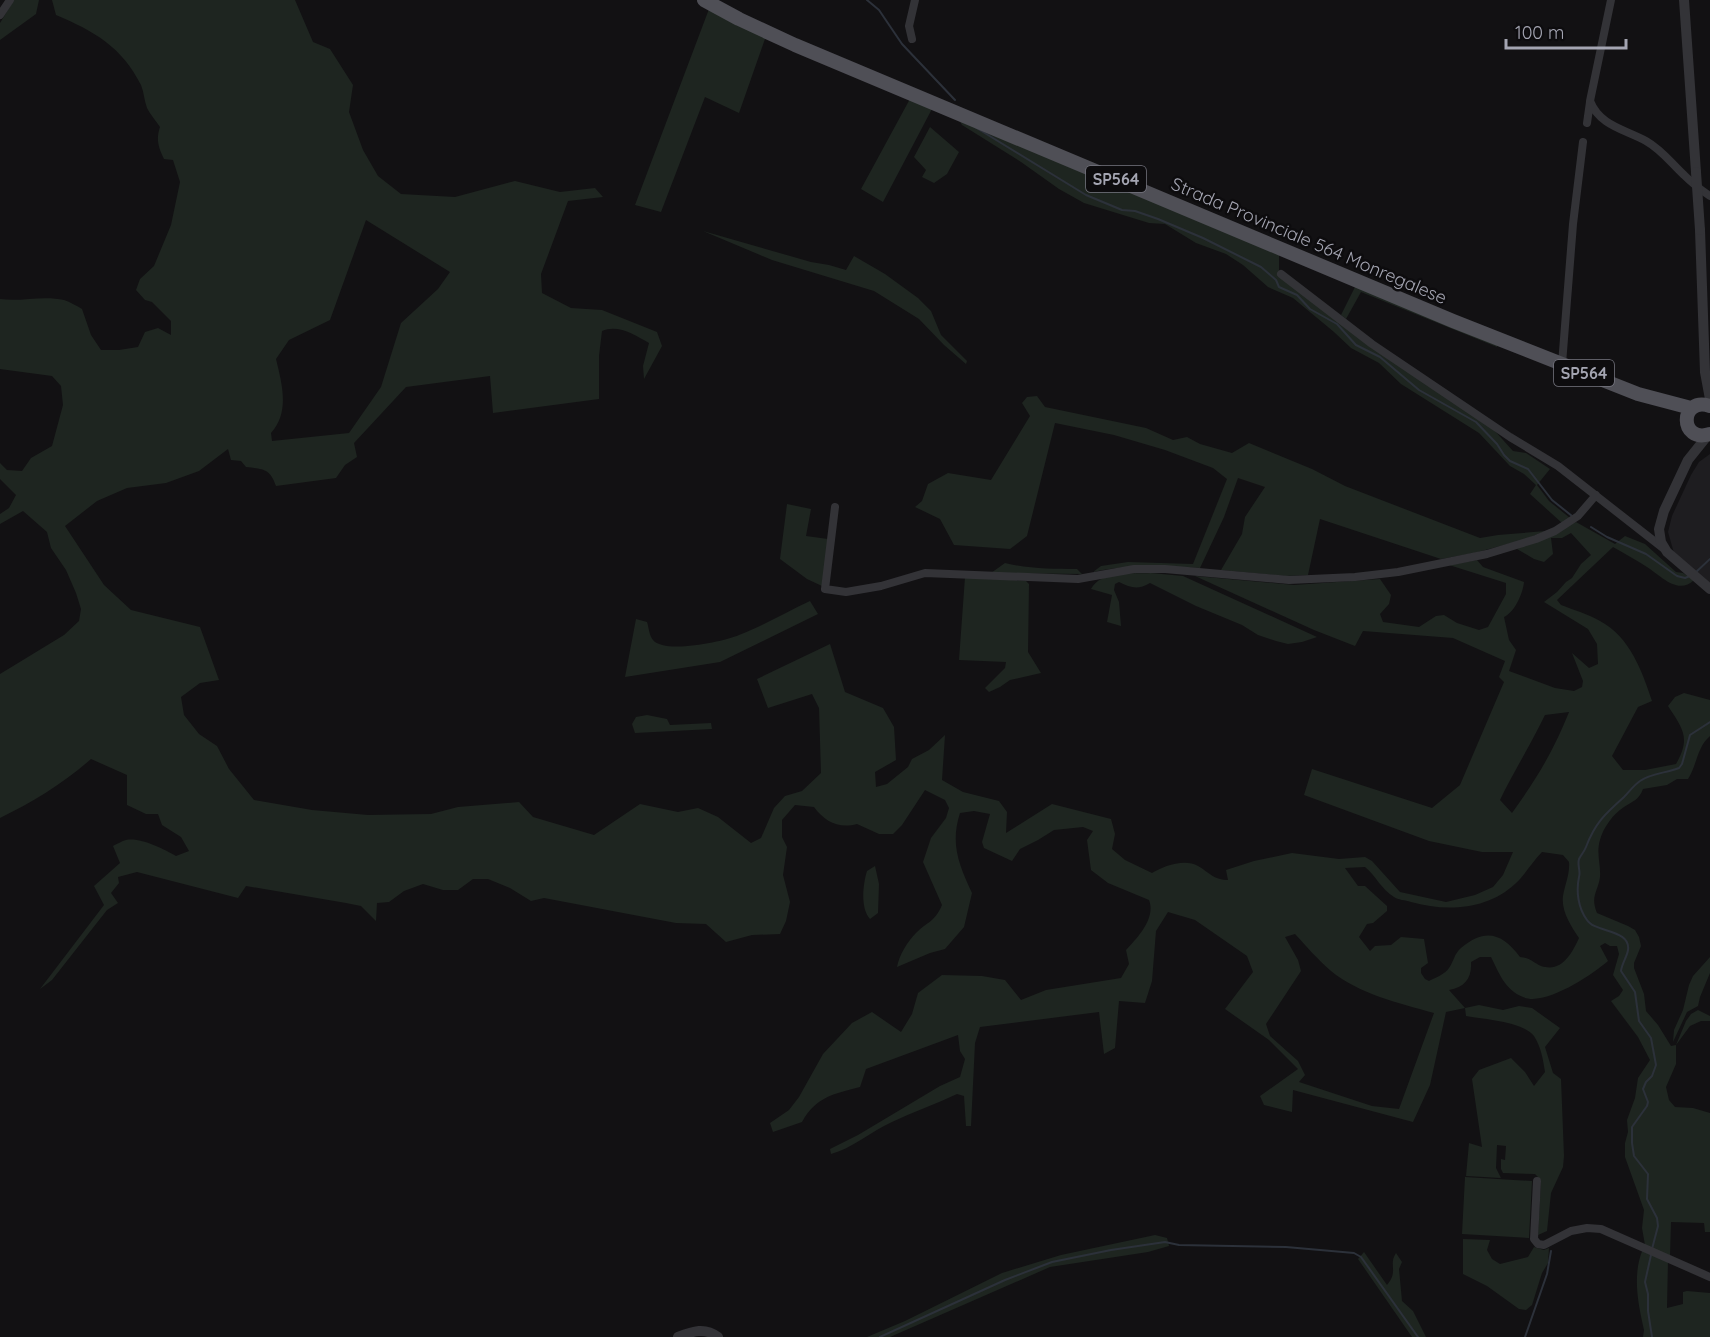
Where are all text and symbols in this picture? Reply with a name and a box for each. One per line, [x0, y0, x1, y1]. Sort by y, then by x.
scale bar [1506, 12, 1626, 50]
text: 100 m [1515, 21, 1564, 44]
road number: SP564 [1086, 166, 1146, 192]
street label: Strada Provinciale 564 Monregalese [1168, 172, 1451, 309]
road number: SP564 [1554, 360, 1614, 386]

